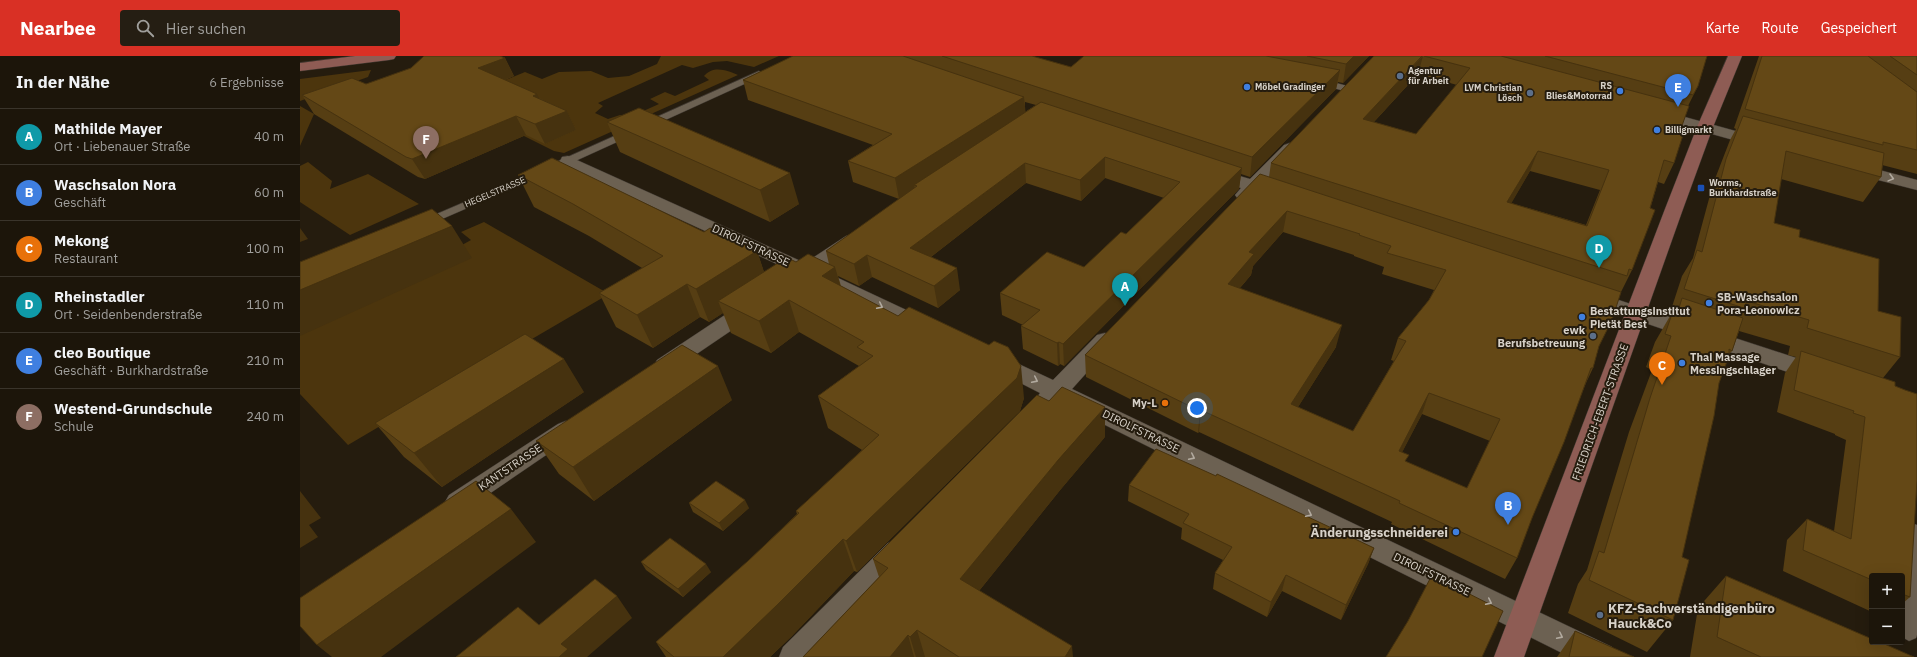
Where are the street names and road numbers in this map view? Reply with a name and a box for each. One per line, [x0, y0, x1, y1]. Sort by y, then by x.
street label: HEGELSTRASSE [463, 174, 527, 209]
street label: DIROLFSTRASSE [710, 221, 792, 269]
street label: FRIEDRICH-EBERT-STRASSE [1569, 342, 1631, 482]
street label: DIROLFSTRASSE [1100, 406, 1182, 456]
street label: KANTSTRASSE [476, 441, 544, 493]
street label: DIROLFSTRASSE [1391, 549, 1473, 599]

